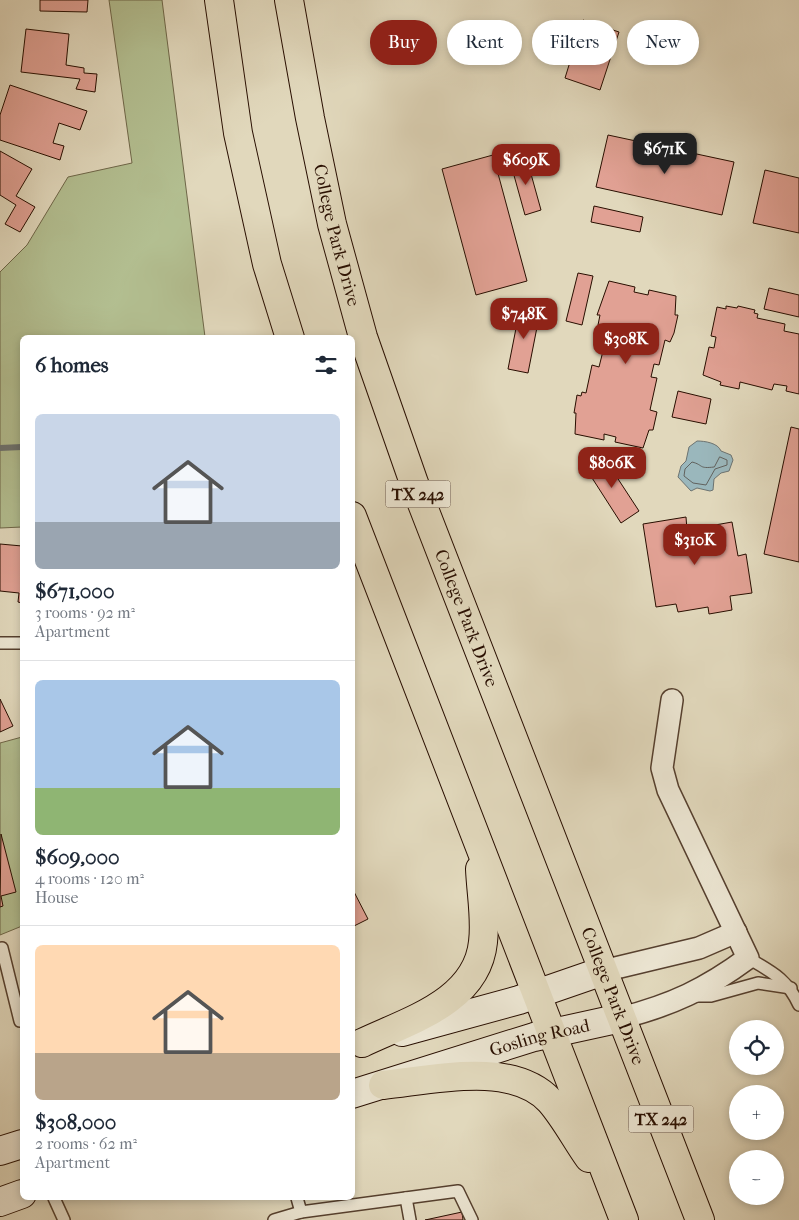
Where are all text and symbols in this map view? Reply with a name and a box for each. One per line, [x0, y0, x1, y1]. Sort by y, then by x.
chip: Buy [370, 20, 437, 65]
chip: Rent [447, 20, 522, 65]
chip: Filters [532, 20, 617, 65]
chip: New [627, 20, 699, 65]
pin: $671K [630, 132, 700, 175]
text: $671K [644, 139, 686, 158]
pin: $609K [491, 144, 561, 186]
text: $609K [503, 150, 549, 169]
street label: College Park Drive [309, 162, 364, 309]
pin: $748K [489, 298, 559, 340]
text: $748K [501, 304, 547, 323]
pin: $308K [591, 322, 661, 365]
text: $308K [604, 329, 648, 348]
icon: filters [312, 351, 340, 379]
text: 6 homes [35, 353, 109, 377]
pin: $806K [577, 446, 647, 489]
icon: home [143, 447, 233, 537]
text: $806K [589, 453, 635, 472]
road number: TX 242 [386, 480, 450, 508]
pin: $310K [660, 524, 730, 566]
text: $310K [674, 530, 716, 549]
street label: College Park Drive [430, 547, 502, 690]
text: $671,000 [35, 579, 115, 603]
text: 3 rooms · 92 m² [35, 603, 135, 622]
text: Apartment [35, 622, 110, 641]
icon: home [143, 712, 233, 802]
text: $609,000 [35, 845, 120, 869]
text: 4 rooms · 120 m² [35, 869, 144, 888]
text: House [35, 888, 78, 907]
street label: College Park Drive [576, 924, 649, 1068]
icon: home [143, 977, 233, 1067]
street label: Gosling Road [487, 1015, 592, 1061]
map controls [729, 1020, 784, 1205]
button: locate [729, 1020, 784, 1075]
button: + [729, 1085, 784, 1140]
road number: TX 242 [628, 1106, 694, 1132]
text: $308,000 [35, 1110, 116, 1134]
text: 2 rooms · 62 m² [35, 1134, 137, 1153]
button: − [729, 1150, 784, 1205]
text: Apartment [35, 1153, 110, 1172]

